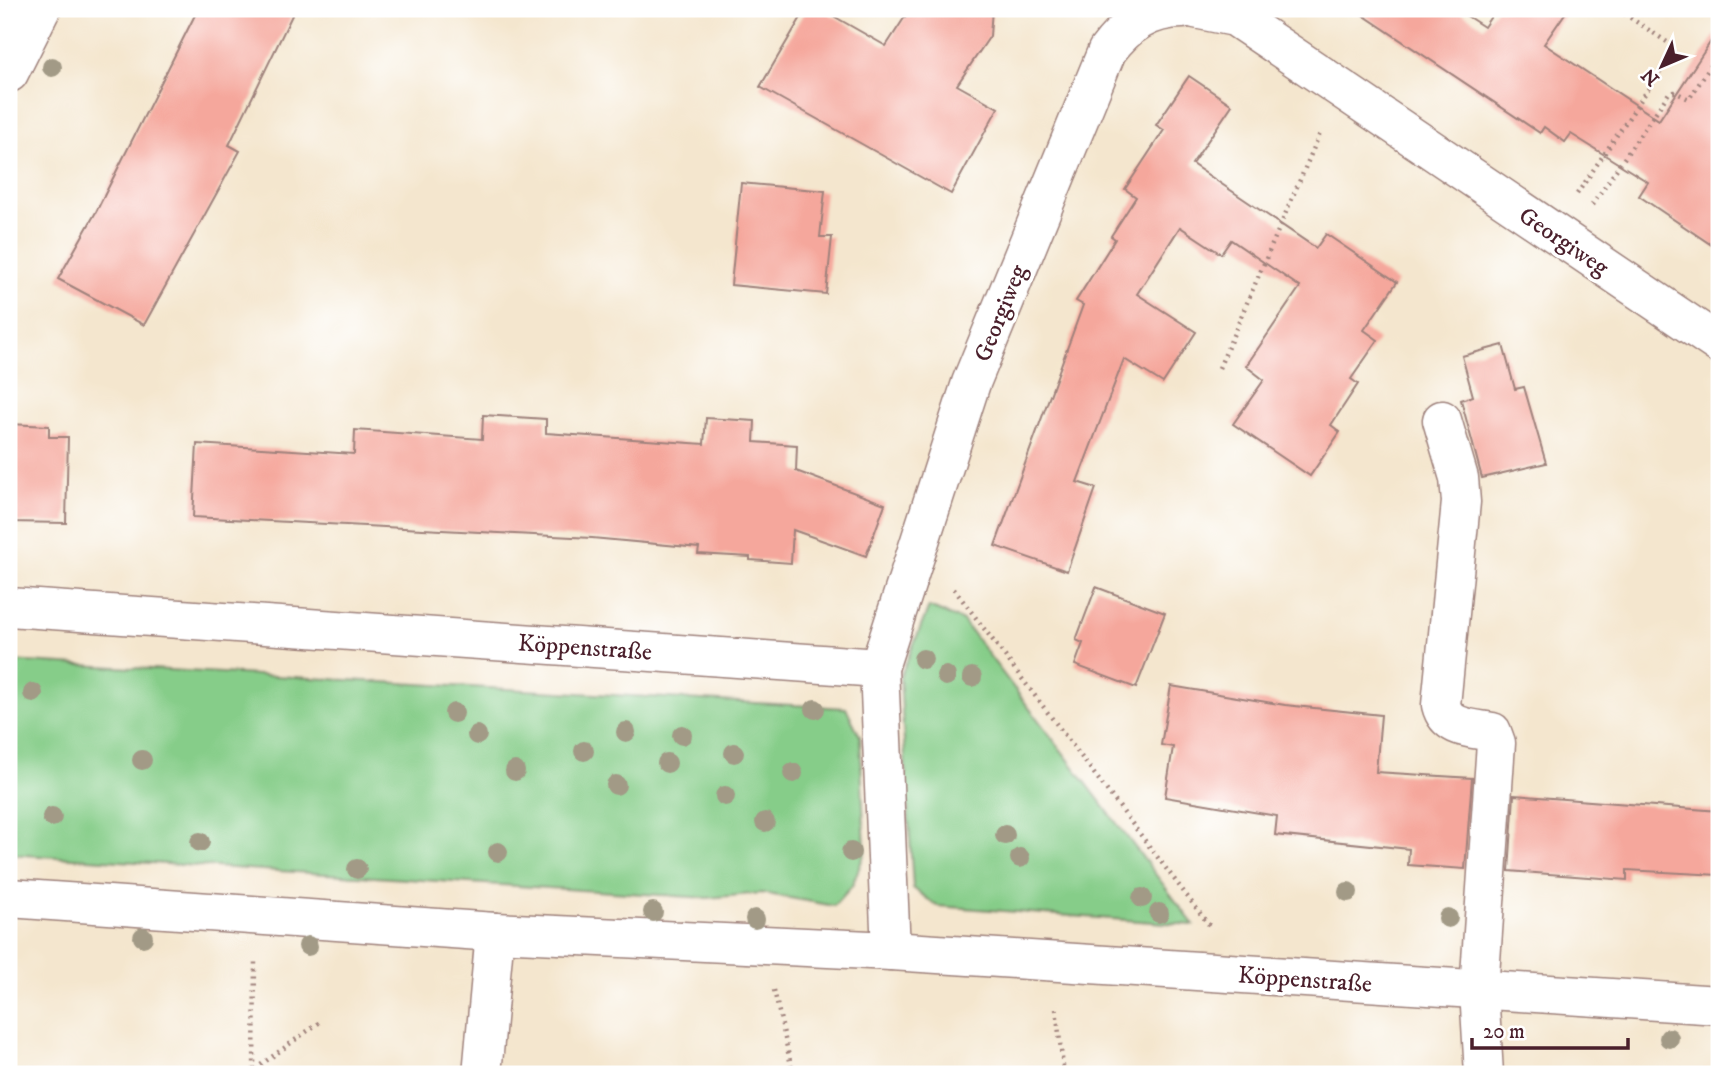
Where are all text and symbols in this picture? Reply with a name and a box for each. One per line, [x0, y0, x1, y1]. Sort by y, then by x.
north arrow [1626, 32, 1696, 102]
text: N [1637, 63, 1665, 90]
street label: Georgiweg [1513, 201, 1614, 283]
street label: Georgiweg [968, 260, 1034, 366]
street label: Köppenstraße [517, 628, 653, 668]
street label: Köppenstraße [1237, 960, 1373, 1000]
scale bar [1472, 1006, 1628, 1050]
text: 20 m [1483, 1019, 1525, 1045]

